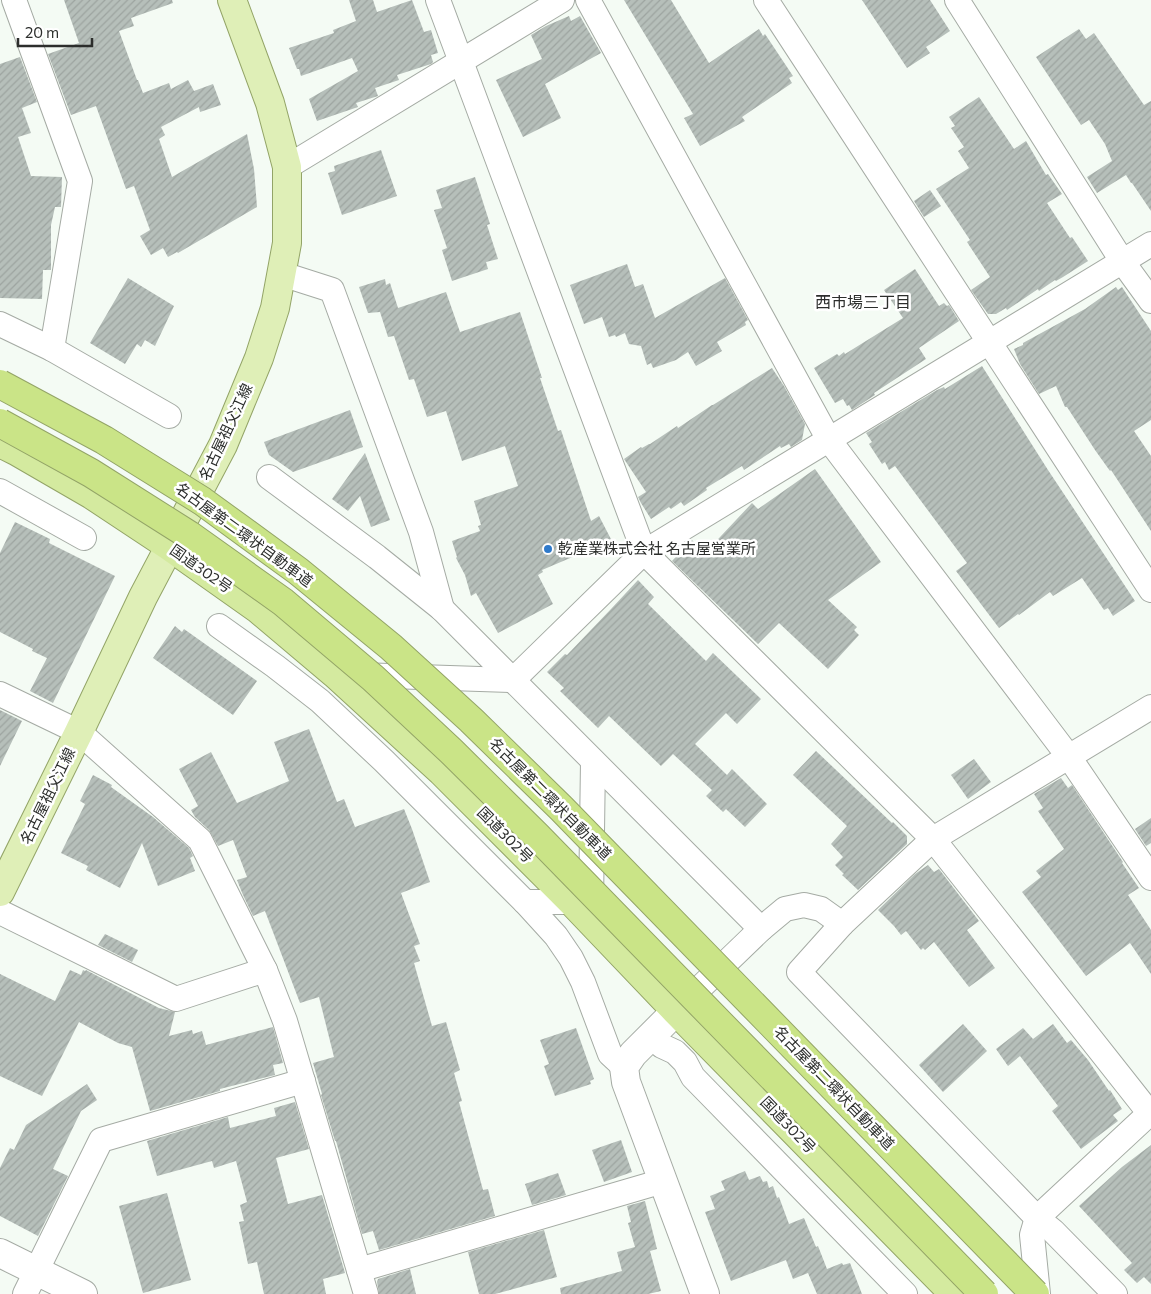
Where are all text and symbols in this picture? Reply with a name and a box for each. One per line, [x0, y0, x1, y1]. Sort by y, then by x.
scale bar [18, 15, 91, 47]
text: 20 m [25, 23, 59, 41]
district label: 西市場三丁目 [815, 292, 911, 311]
street label: 名古屋祖父江線 [195, 380, 255, 483]
street label: 名古屋第二環状自動車道 [173, 478, 317, 590]
place label: 乾産業株式会社 名古屋営業所 [558, 539, 756, 557]
street label: 国道302号 [167, 540, 236, 596]
marker: 乾産業株式会社 名古屋営業所 [542, 543, 554, 555]
street label: 名古屋第二環状自動車道 [486, 734, 615, 863]
street label: 名古屋祖父江線 [16, 744, 78, 847]
street label: 国道302号 [474, 803, 537, 866]
street label: 名古屋第二環状自動車道 [771, 1022, 899, 1153]
street label: 国道302号 [757, 1092, 820, 1156]

